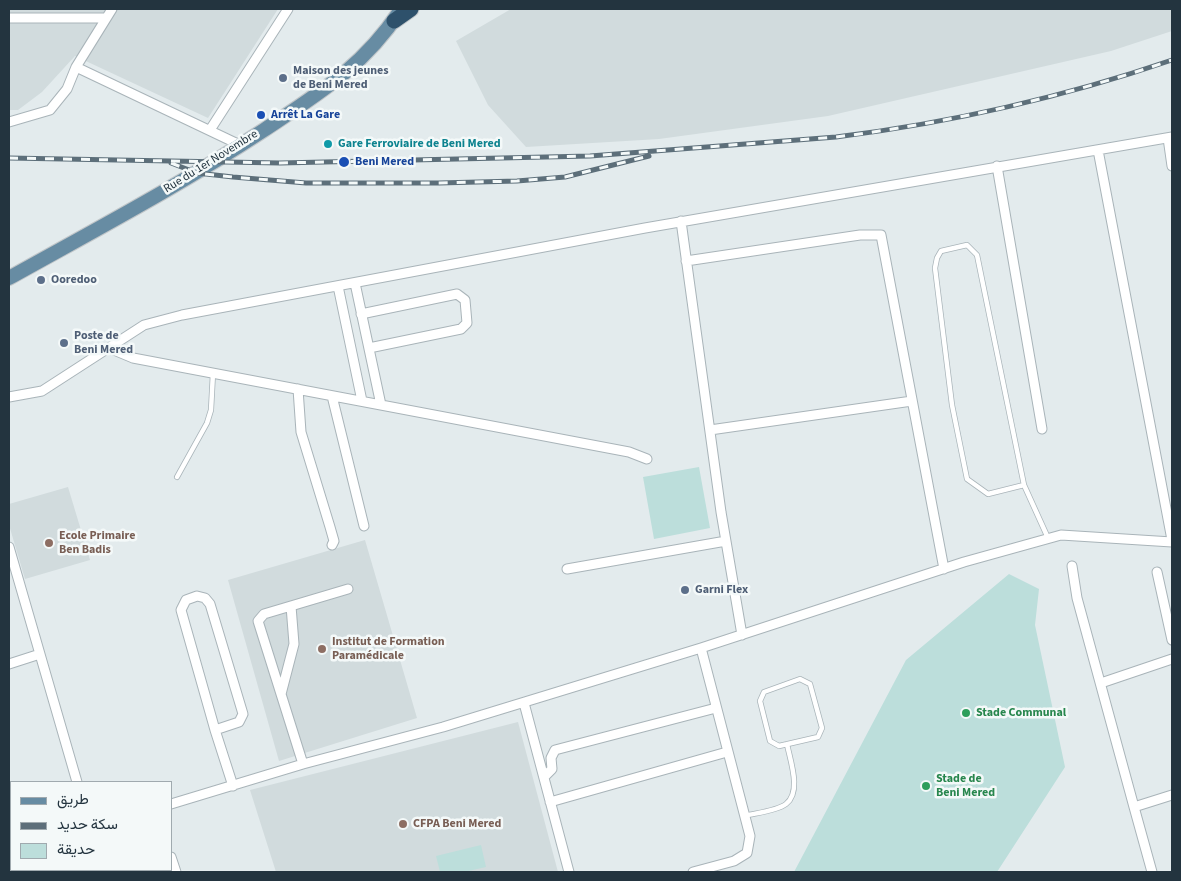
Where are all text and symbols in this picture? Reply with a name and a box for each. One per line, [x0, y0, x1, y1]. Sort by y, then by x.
place label: Maison des jeunes de Beni Mered [293, 64, 389, 92]
marker: Maison des jeunes de Beni Mered [277, 72, 289, 84]
place label: Arrêt La Gare [271, 108, 340, 122]
marker: Arrêt La Gare [255, 109, 267, 121]
street label: Rue du 1er Novembre [161, 127, 261, 197]
place label: Gare Ferroviaire de Beni Mered [338, 137, 501, 151]
marker: Gare Ferroviaire de Beni Mered [322, 138, 334, 150]
marker: Beni Mered [337, 155, 351, 169]
place label: Beni Mered [355, 155, 414, 169]
place label: Ooredoo [51, 273, 97, 287]
marker: Ooredoo [35, 274, 47, 286]
place label: Poste de Beni Mered [74, 329, 133, 357]
marker: Poste de Beni Mered [58, 337, 70, 349]
place label: Ecole Primaire Ben Badis [59, 529, 135, 557]
marker: Ecole Primaire Ben Badis [43, 537, 55, 549]
place label: Garni Flex [695, 583, 748, 597]
marker: Garni Flex [679, 584, 691, 596]
place label: Institut de Formation Paramédicale [332, 635, 445, 663]
marker: Institut de Formation Paramédicale [316, 643, 328, 655]
place label: Stade Communal [976, 706, 1066, 720]
marker: Stade Communal [960, 707, 972, 719]
place label: Stade de Beni Mered [936, 772, 995, 800]
marker: Stade de Beni Mered [920, 780, 932, 792]
legend [10, 781, 172, 871]
text: طريق [57, 789, 89, 810]
text: سكة حديد [57, 814, 118, 835]
place label: CFPA Beni Mered [413, 817, 501, 831]
marker: CFPA Beni Mered [397, 818, 409, 830]
text: حديقة [57, 839, 95, 860]

